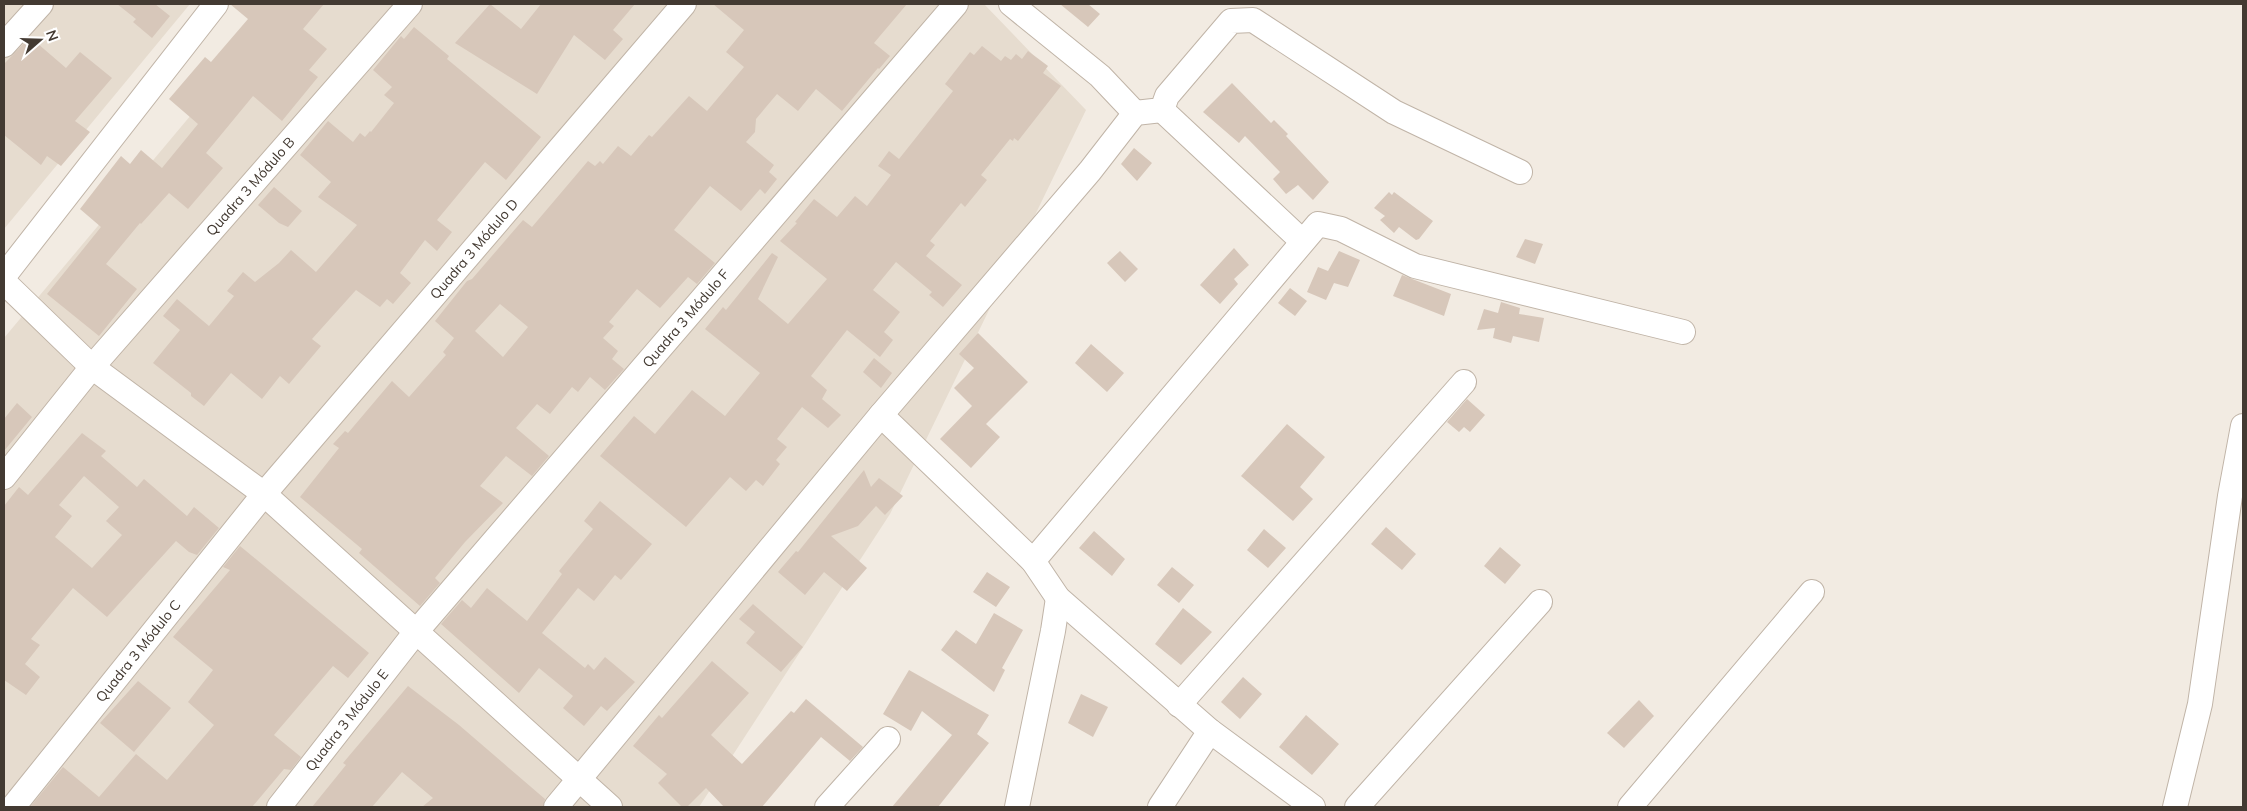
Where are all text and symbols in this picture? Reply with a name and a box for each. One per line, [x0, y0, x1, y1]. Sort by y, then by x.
north arrow [15, 15, 65, 65]
text: N [42, 28, 62, 44]
street label: Quadra 3 Módulo B [202, 133, 298, 240]
street label: Quadra 3 Módulo D [426, 195, 522, 303]
street label: Quadra 3 Módulo F [638, 265, 733, 371]
street label: Quadra 3 Módulo C [92, 596, 185, 706]
street label: Quadra 3 Módulo E [301, 666, 392, 775]

